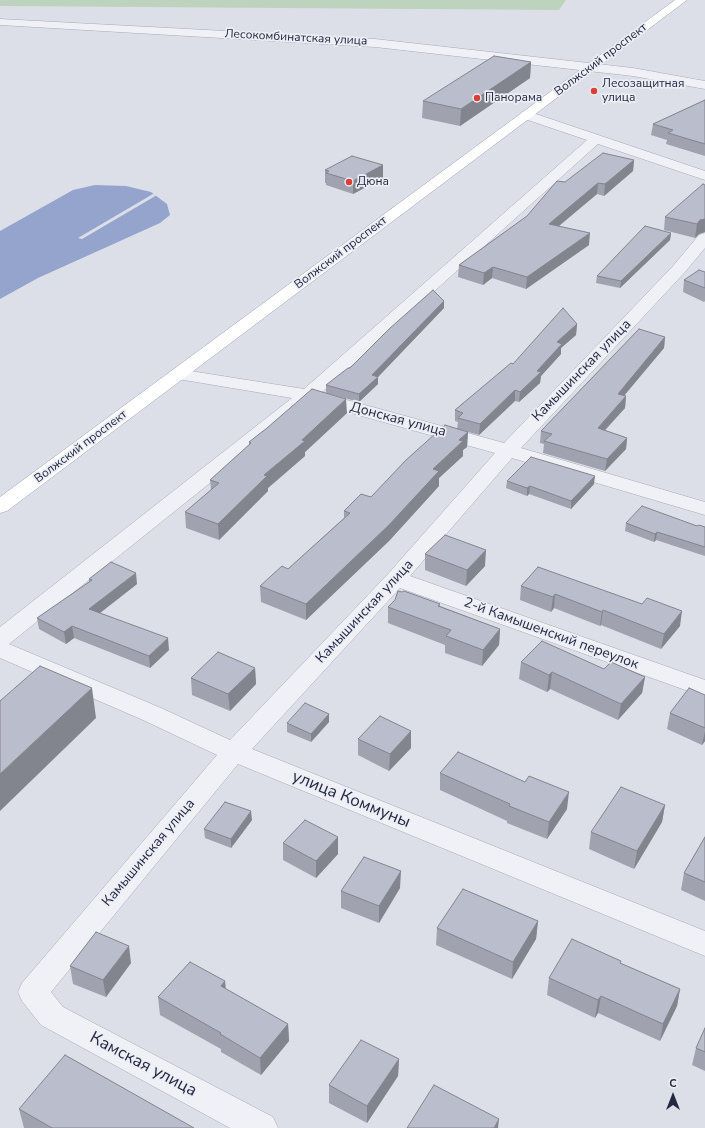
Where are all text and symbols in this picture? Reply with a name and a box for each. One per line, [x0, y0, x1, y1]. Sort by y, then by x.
street label: Волжский проспект [552, 21, 650, 99]
street label: Лесокомбинатская улица [224, 27, 368, 49]
place label: Лесозащитная улица [602, 77, 684, 105]
marker: Лесозащитная улица [589, 86, 599, 96]
place label: Панорама [485, 91, 542, 105]
marker: Панорама [472, 93, 482, 103]
place label: Дюна [357, 175, 389, 189]
marker: Дюна [344, 177, 354, 187]
street label: Волжский проспект [292, 214, 390, 292]
street label: Камышинская улица [529, 317, 635, 425]
street label: Донская улица [348, 399, 448, 441]
street label: Волжский проспект [32, 408, 130, 486]
street label: Камышинская улица [313, 557, 417, 667]
street label: 2-й Камышенский переулок [461, 595, 641, 673]
street label: улица Коммуны [289, 767, 413, 833]
street label: Камышинская улица [99, 796, 199, 910]
street label: Камская улица [86, 1028, 200, 1102]
north arrow [653, 1076, 693, 1116]
text: С [669, 1076, 677, 1091]

